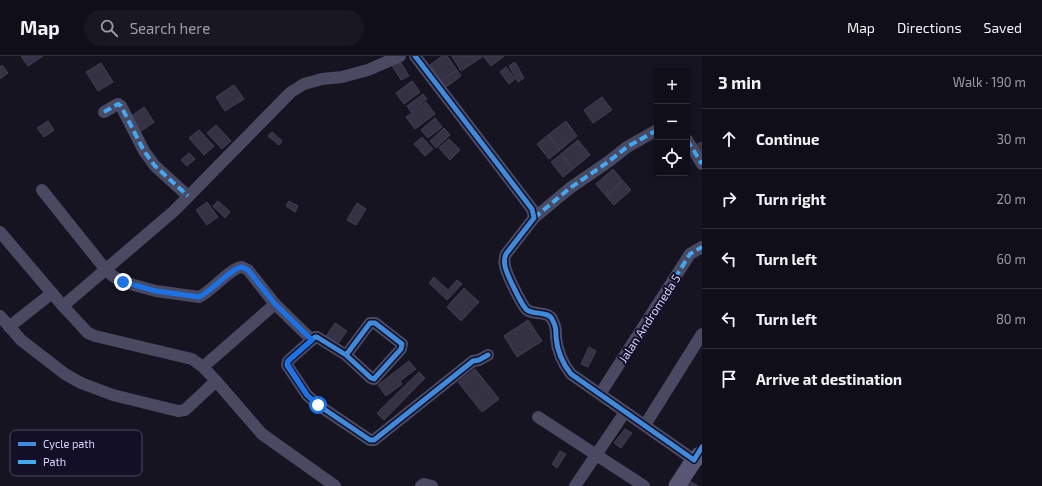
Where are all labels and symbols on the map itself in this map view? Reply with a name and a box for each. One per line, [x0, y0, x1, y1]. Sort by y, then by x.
street label: Jalan Andromeda 5 [615, 271, 683, 365]
route end [114, 273, 132, 291]
route start [309, 396, 327, 414]
legend [10, 430, 142, 476]
text: Cycle path [43, 437, 95, 450]
text: Path [43, 455, 66, 468]

